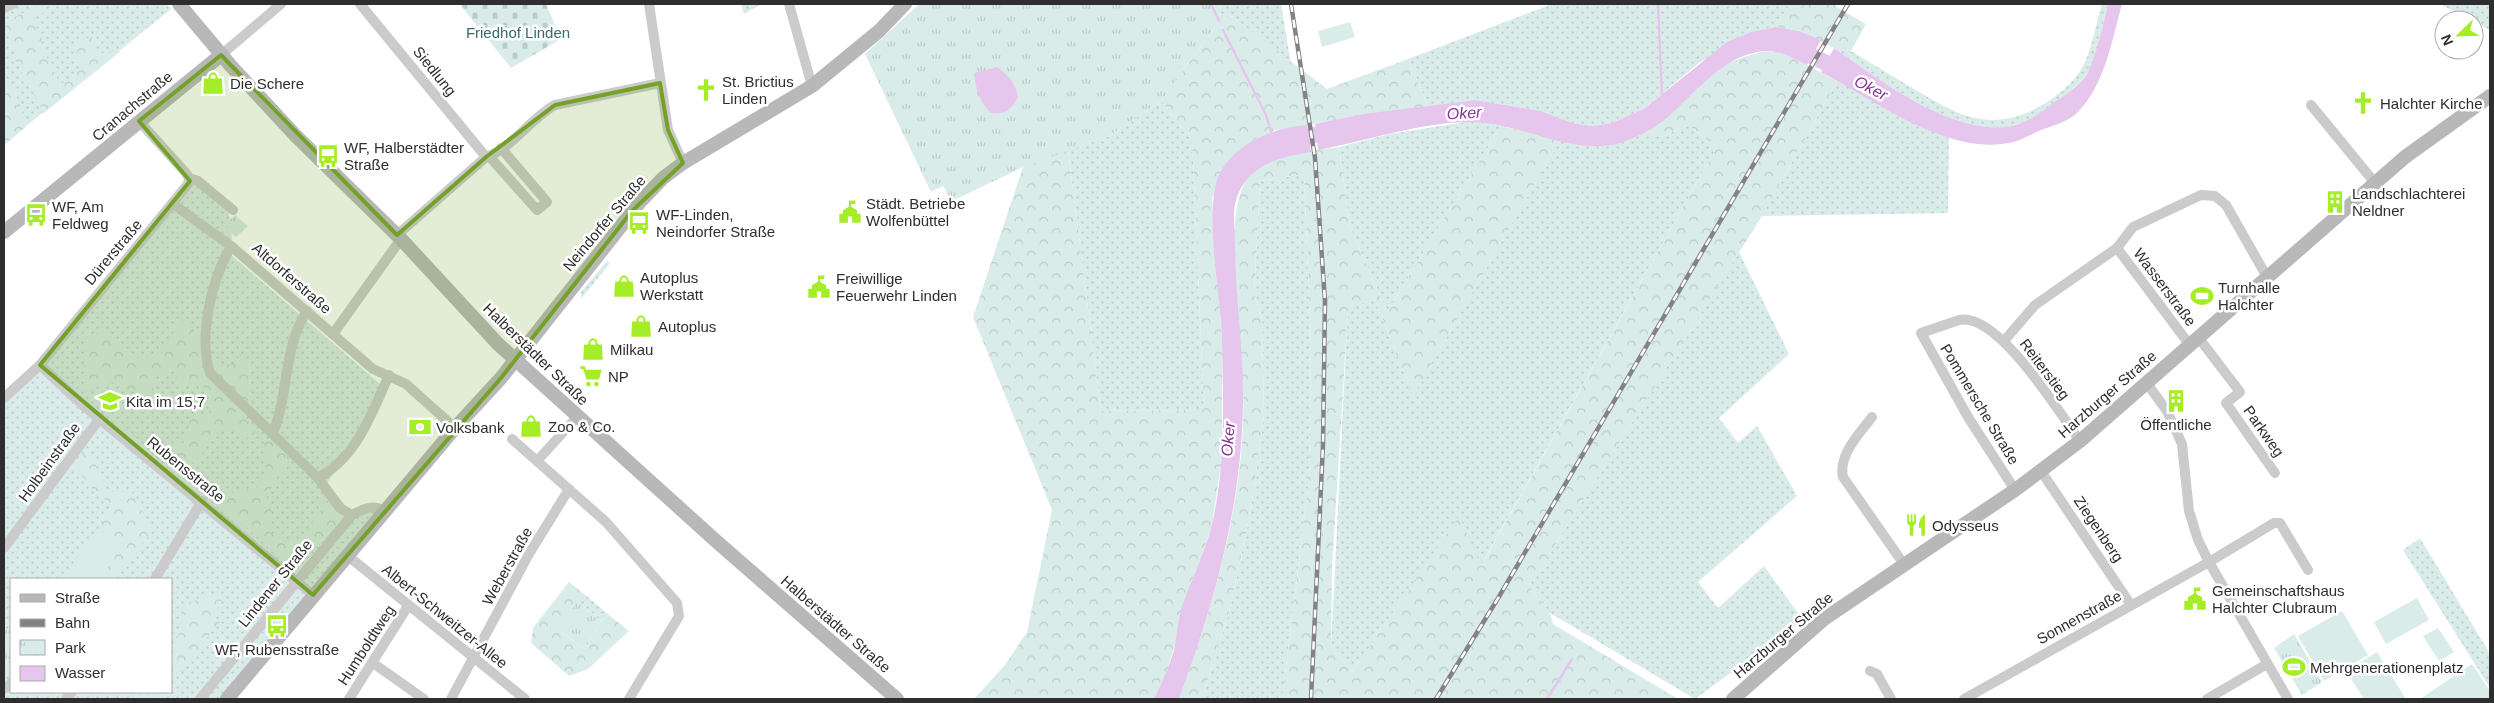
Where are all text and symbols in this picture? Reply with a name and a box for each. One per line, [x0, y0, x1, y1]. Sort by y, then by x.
north arrow [2434, 10, 2484, 60]
park label: Friedhof Linden [466, 24, 570, 41]
text: N [2438, 32, 2456, 48]
street label: Siedlung [410, 43, 460, 99]
street label: Cranachstraße [89, 68, 175, 144]
shop icon: Die Schere [200, 70, 226, 96]
water label: Oker [1852, 72, 1891, 104]
place label: St. Brictius Linden [722, 73, 794, 107]
place label: Die Schere [230, 75, 304, 92]
church icon: St. Brictius Linden [693, 77, 719, 103]
church icon: Halchter Kirche [2350, 90, 2376, 116]
place label: Halchter Kirche [2380, 95, 2483, 112]
water label: Oker [1446, 104, 1482, 122]
place label: WF, Halberstädter Straße [344, 139, 464, 173]
bus stop icon: WF, Halberstädter Straße [315, 143, 341, 169]
street label: Neindorfer Straße [559, 172, 649, 274]
place label: Landschlachterei Neldner [2352, 185, 2465, 219]
building icon: Landschlachterei Neldner [2322, 189, 2348, 215]
place label: Städt. Betriebe Wolfenbüttel [866, 195, 965, 229]
place label: WF, Am Feldweg [52, 198, 109, 232]
public building icon: Städt. Betriebe Wolfenbüttel [837, 199, 863, 225]
bus stop icon: WF, Am Feldweg [23, 202, 49, 228]
place label: WF-Linden, Neindorfer Straße [656, 206, 775, 240]
bus stop icon: WF-Linden, Neindorfer Straße [626, 210, 652, 236]
street label: Dürerstraße [81, 216, 145, 288]
street label: Altdorferstraße [249, 239, 335, 317]
street label: Wasserstraße [2130, 245, 2200, 329]
place label: Autoplus Werkstatt [640, 269, 704, 303]
place label: Freiwillige Feuerwehr Linden [836, 270, 957, 304]
shop icon: Autoplus Werkstatt [611, 273, 637, 299]
public building icon: Freiwillige Feuerwehr Linden [806, 274, 832, 300]
place label: Turnhalle Halchter [2218, 279, 2280, 313]
sports icon: Turnhalle Halchter [2189, 283, 2215, 309]
street label: Halberstädter Straße [480, 300, 592, 408]
shop icon: Autoplus [628, 313, 654, 339]
place label: Autoplus [658, 318, 716, 335]
street label: Reiterstieg [2017, 335, 2073, 403]
shop icon: Milkau [580, 336, 606, 362]
place label: Milkau [610, 341, 653, 358]
street label: Pommersche Straße [1937, 341, 2023, 467]
street label: Harzburger Straße [2055, 347, 2159, 441]
supermarket icon: NP [578, 363, 604, 389]
place label: NP [608, 368, 629, 385]
school or university icon: Kita im 15,7 [97, 388, 123, 414]
building icon: Öffentliche [2163, 388, 2189, 414]
place label: Kita im 15,7 [126, 393, 205, 410]
street label: Parkweg [2240, 402, 2288, 460]
shop icon: Zoo & Co. [518, 413, 544, 439]
bank icon: Volksbank [407, 414, 433, 440]
place label: Öffentliche [2140, 416, 2212, 433]
place label: Zoo & Co. [548, 418, 616, 435]
street label: Holbeinstraße [15, 419, 83, 505]
place label: Volksbank [436, 419, 505, 436]
water label: Oker [1218, 420, 1238, 457]
street label: Rubensstraße [144, 433, 228, 505]
street label: Ziegenberg [2071, 493, 2127, 565]
restaurant icon: Odysseus [1903, 512, 1929, 538]
place label: Odysseus [1932, 517, 1999, 534]
street label: Weberstraße [479, 524, 535, 608]
street label: Lindener Straße [235, 536, 315, 630]
street label: Albert-Schweitzer-Allee [379, 560, 511, 672]
street label: Halberstädter Straße [778, 572, 894, 676]
legend [10, 578, 172, 693]
place label: Gemeinschaftshaus Halchter Clubraum [2212, 582, 2345, 616]
public building icon: Gemeinschaftshaus Halchter Clubraum [2182, 586, 2208, 612]
street label: Sonnenstraße [2034, 587, 2124, 647]
text: Straße [55, 589, 100, 606]
street label: Harzburger Straße [1730, 589, 1836, 681]
street label: Humboldtweg [334, 602, 398, 688]
bus stop icon: WF, Rubensstraße [264, 613, 290, 639]
text: Bahn [55, 614, 90, 631]
text: Park [55, 639, 86, 656]
place label: WF, Rubensstraße [215, 641, 339, 658]
sports icon: Mehrgenerationenplatz [2281, 654, 2307, 680]
place label: Mehrgenerationenplatz [2310, 659, 2463, 676]
text: Wasser [55, 664, 105, 681]

